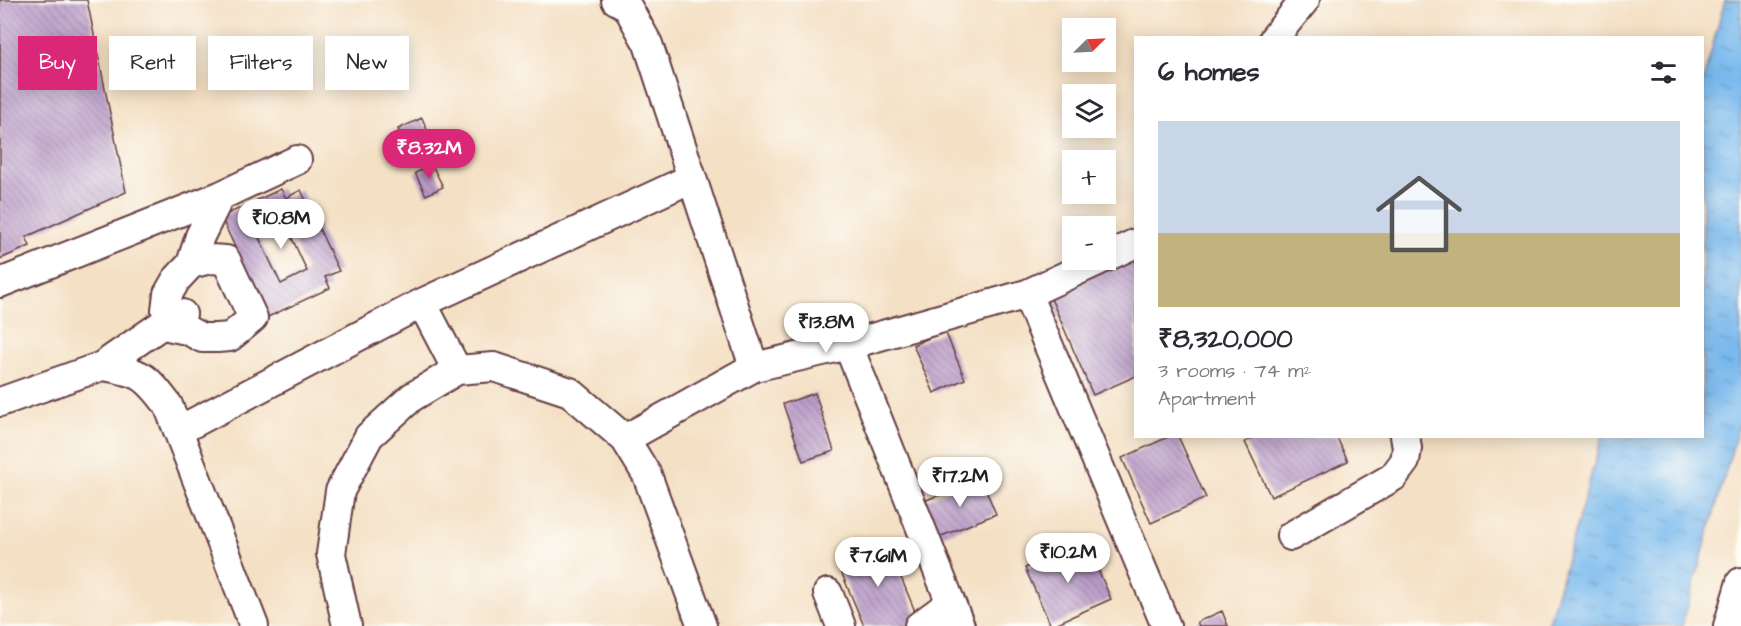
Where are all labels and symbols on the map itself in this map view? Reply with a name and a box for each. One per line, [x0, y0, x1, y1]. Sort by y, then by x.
north arrow [1062, 18, 1116, 72]
pin: ₹8.32M [380, 129, 478, 180]
pin: ₹10.8M [232, 199, 330, 250]
pin: ₹13.8M [777, 303, 875, 354]
pin: ₹17.2M [911, 457, 1009, 508]
pin: ₹10.2M [1019, 533, 1117, 584]
pin: ₹7.61M [829, 537, 927, 588]

